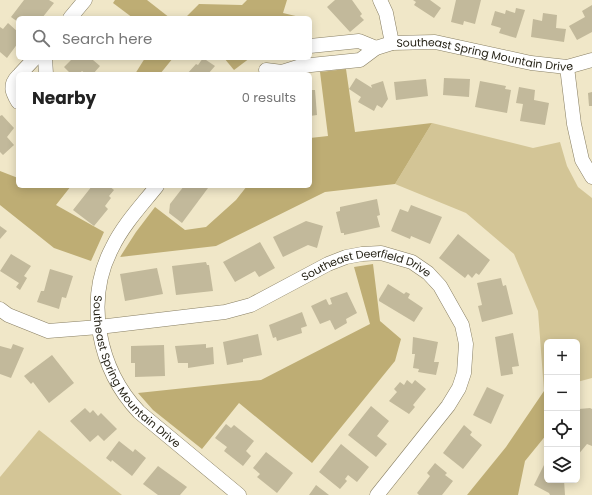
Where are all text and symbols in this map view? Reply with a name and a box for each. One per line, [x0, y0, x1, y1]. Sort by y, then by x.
search box [16, 16, 312, 60]
icon: search [30, 27, 52, 49]
text: Search here [62, 28, 152, 49]
street label: Southeast Spring Mountain Drive [396, 34, 575, 75]
text: Nearby [32, 86, 96, 110]
text: 0 results [242, 88, 296, 107]
text: Southeast Deerfield Drive [298, 245, 435, 285]
street label: Southeast Deerfield Drive [296, 272, 434, 288]
street label: Southeast Spring Mountain Drive [90, 295, 184, 451]
map controls [544, 339, 580, 483]
button: + [544, 339, 580, 375]
button: − [544, 375, 580, 411]
button: locate [544, 411, 580, 447]
button: layers [544, 447, 580, 483]

